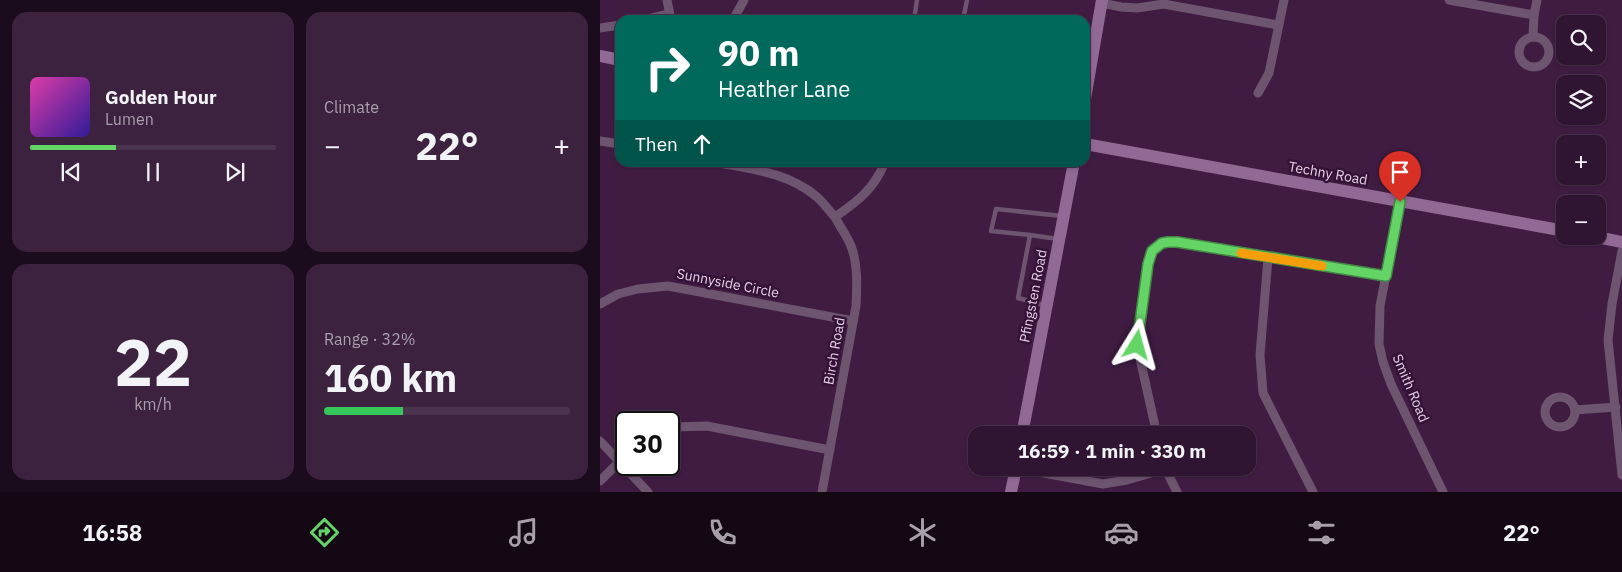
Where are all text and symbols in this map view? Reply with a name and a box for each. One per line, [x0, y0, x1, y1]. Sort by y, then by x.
map controls [1556, 15, 1606, 245]
button: search [1556, 15, 1606, 65]
text: 90 m [718, 30, 800, 76]
icon: right [635, 35, 700, 100]
text: Heather Lane [718, 74, 850, 103]
button: layers [1556, 75, 1606, 125]
text: Golden Hour [105, 85, 217, 109]
text: Climate [324, 97, 379, 117]
text: Lumen [105, 109, 154, 129]
text: 22° [415, 121, 479, 170]
text: − [324, 127, 341, 164]
text: + [553, 127, 570, 164]
icon: ahead [688, 130, 716, 158]
text: Then [635, 132, 678, 156]
button: + [1556, 135, 1606, 185]
pin [1379, 151, 1421, 202]
street label: Techny Road [1287, 157, 1369, 189]
icon: previous [57, 158, 85, 186]
icon: pause [139, 158, 167, 186]
icon: next [221, 158, 249, 186]
icon: arrive [1386, 158, 1414, 186]
button: − [1556, 195, 1606, 245]
street label: Pfingsten Road [1015, 248, 1051, 344]
street label: Sunnyside Circle [675, 264, 781, 302]
street label: Birch Road [819, 316, 849, 386]
position arrow [1110, 318, 1162, 370]
text: 22 [114, 319, 192, 404]
text: Range · 32% [324, 329, 416, 349]
street label: Smith Road [1389, 351, 1433, 425]
text: 160 km [324, 353, 457, 402]
text: km/h [134, 394, 172, 414]
speed limit sign: 30 [615, 411, 680, 476]
text: 16:59 · 1 min · 330 m [1018, 439, 1206, 463]
icon: directions [307, 515, 342, 550]
icon: music [506, 515, 541, 550]
icon: phone [705, 515, 740, 550]
icon: climate [905, 515, 940, 550]
icon: car [1104, 515, 1139, 550]
icon: filters [1304, 515, 1339, 550]
text: 16:58 [82, 518, 142, 547]
text: 22° [1503, 518, 1540, 547]

